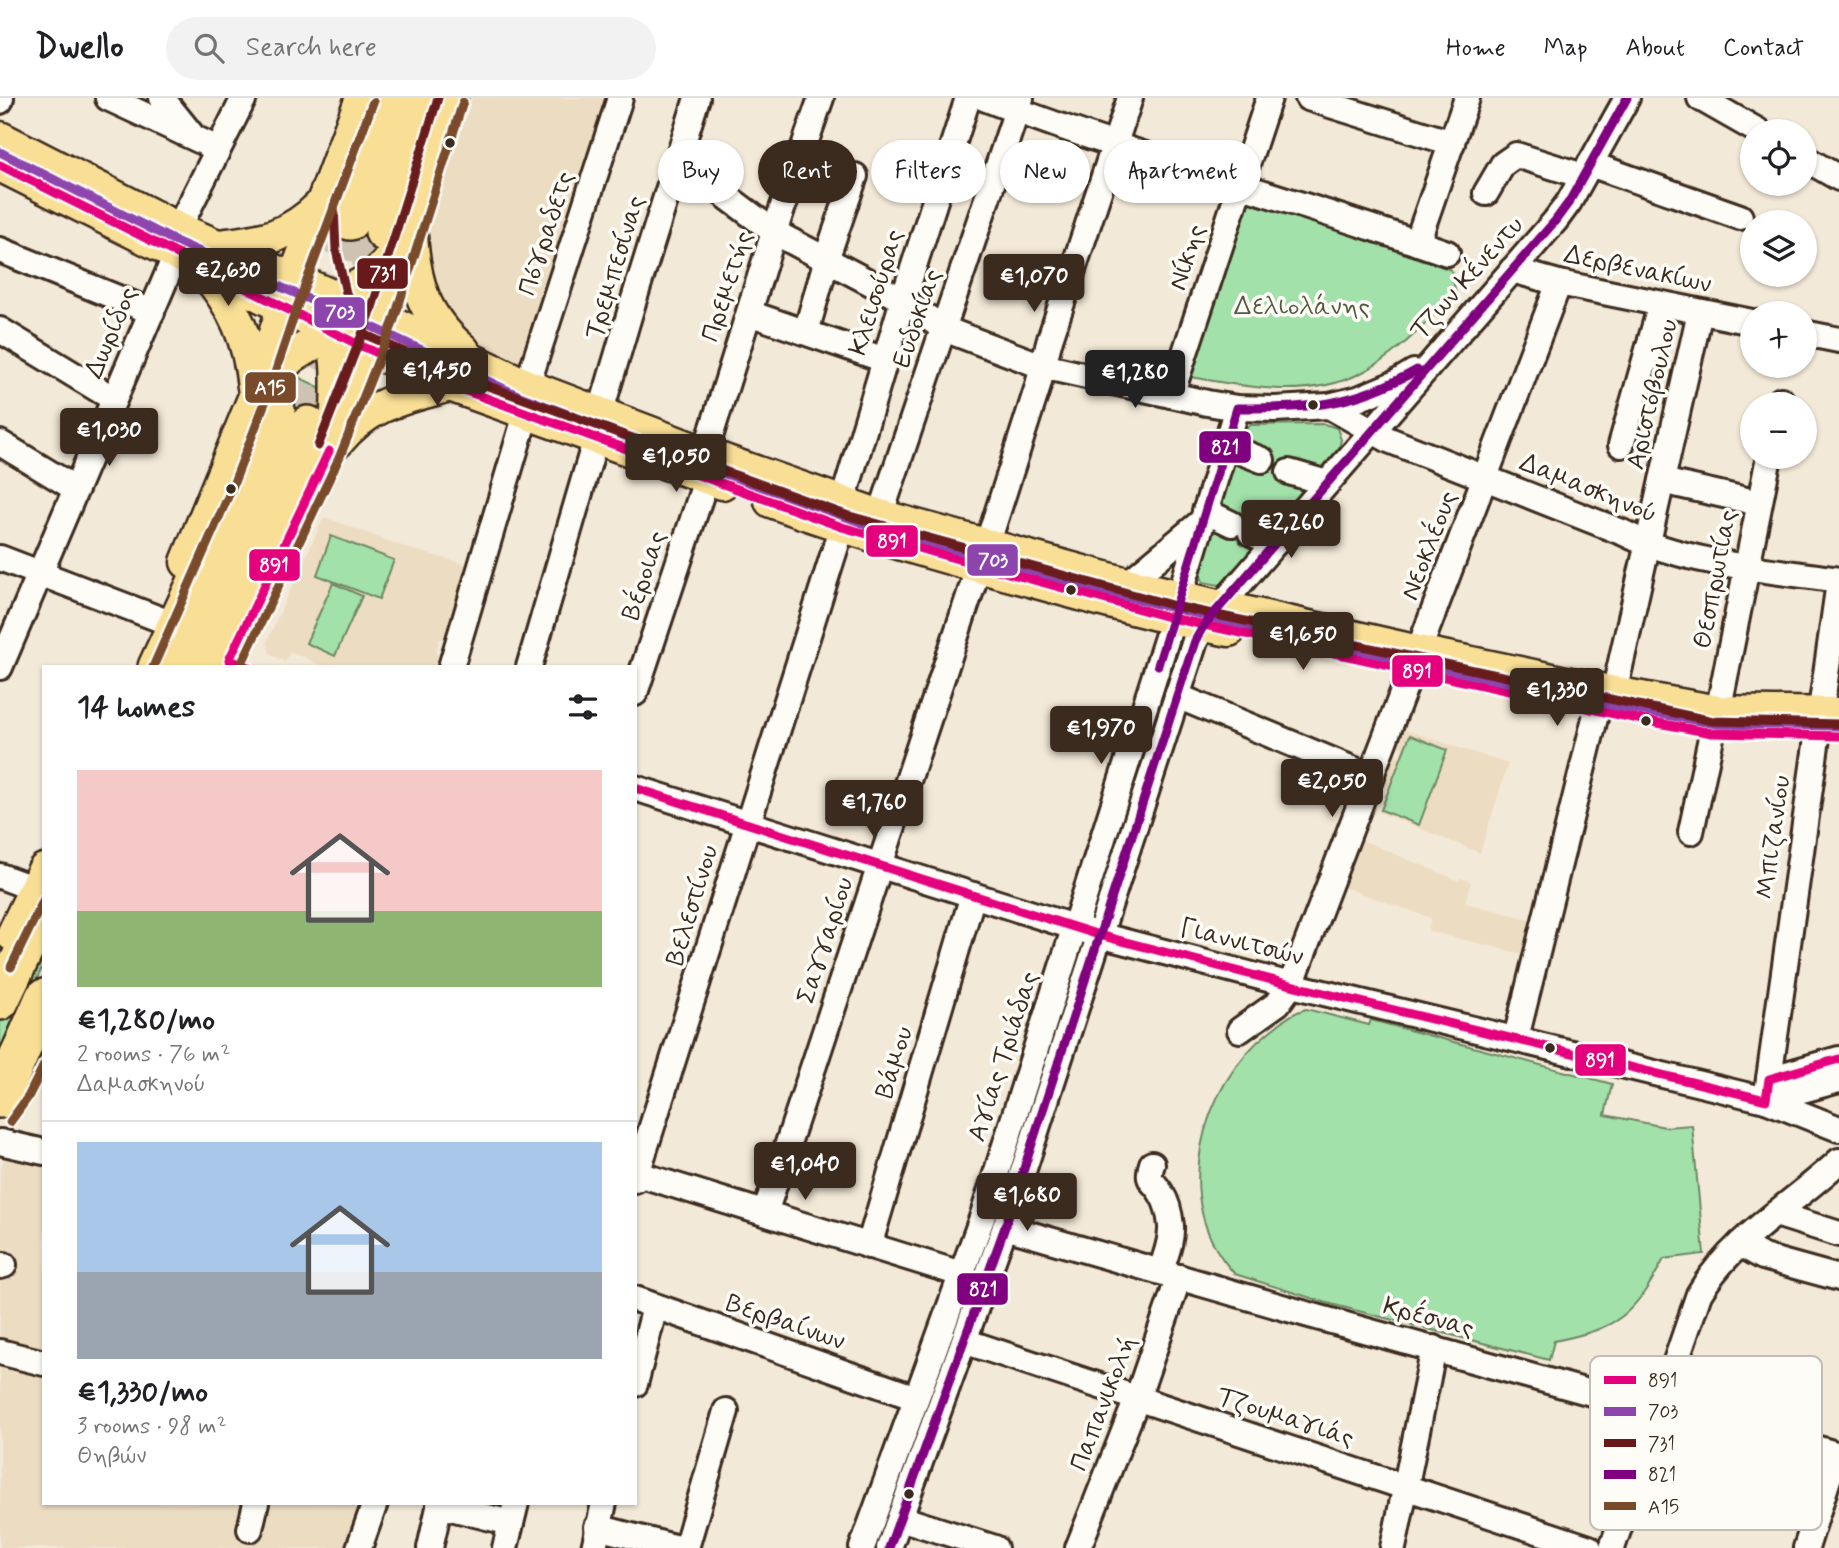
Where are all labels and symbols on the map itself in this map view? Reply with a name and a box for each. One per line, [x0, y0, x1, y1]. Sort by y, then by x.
unlabelled marker [443, 136, 457, 150]
street label: Πόγραδετς [511, 167, 583, 300]
street label: Τρεμπεσίνας [578, 192, 654, 344]
street label: Τζων Κένεντυ [1403, 210, 1532, 347]
street label: Νίκης [1161, 220, 1214, 295]
street label: Κλεισούρας [842, 225, 912, 360]
street label: Πρεμετής [694, 227, 762, 346]
street label: Δερβενακίων [1561, 238, 1714, 302]
pin: €2,630 [171, 248, 285, 308]
pin: €1,070 [977, 254, 1091, 314]
line badge: 731 [356, 257, 409, 290]
text: 731 [370, 262, 396, 287]
street label: Ευδοκίας [885, 265, 951, 373]
street label: Δωρίδος [77, 282, 146, 384]
park label: Δελιολάνης [1234, 290, 1370, 324]
line badge: 703 [313, 296, 366, 329]
text: 703 [325, 301, 355, 326]
street label: Αριστόβουλου [1619, 316, 1687, 473]
pin: €1,450 [380, 348, 494, 408]
pin: €1,280 [1078, 350, 1192, 410]
line badge: Α15 [244, 371, 297, 404]
text: Α15 [254, 376, 286, 401]
unlabelled marker [1306, 398, 1320, 412]
pin: €1,030 [52, 408, 166, 468]
line badge: 821 [1198, 430, 1252, 464]
pin: €1,050 [619, 434, 733, 494]
text: 821 [1211, 436, 1239, 461]
street label: Δαμασκηνού [1515, 446, 1662, 532]
unlabelled marker [224, 482, 238, 496]
street label: Νεοκλέους [1393, 486, 1466, 605]
pin: €2,260 [1234, 500, 1348, 560]
street label: Θεσπρωτίας [1686, 507, 1746, 652]
line badge: 891 [865, 524, 919, 558]
street label: Βέροιας [615, 527, 675, 625]
text: 891 [877, 530, 907, 555]
line badge: 703 [966, 543, 1019, 577]
line badge: 891 [248, 548, 301, 582]
text: 703 [978, 549, 1008, 574]
text: 891 [259, 554, 289, 579]
unlabelled marker [1064, 583, 1078, 597]
pin: €1,650 [1246, 612, 1360, 672]
line badge: 891 [1391, 654, 1444, 688]
text: 891 [1402, 660, 1432, 685]
pin: €1,330 [1500, 668, 1614, 728]
pin: €1,970 [1044, 706, 1158, 766]
unlabelled marker [1639, 714, 1653, 728]
pin: €2,050 [1275, 760, 1389, 819]
street label: Μπιζανίου [1748, 773, 1799, 901]
pin: €1,760 [817, 780, 931, 840]
street label: Βελεστίνου [658, 841, 727, 970]
street label: Σαγγαρίου [789, 873, 862, 1008]
street label: Γιαννιτσών [1176, 911, 1307, 975]
street label: Αγίας Τριάδας [960, 967, 1047, 1146]
street label: Βάμου [868, 1023, 922, 1103]
unlabelled marker [1543, 1041, 1557, 1055]
line badge: 891 [1574, 1043, 1627, 1077]
text: 891 [1585, 1049, 1615, 1074]
pin: €1,040 [748, 1142, 862, 1202]
pin: €1,680 [970, 1174, 1084, 1233]
line badge: 821 [956, 1272, 1009, 1306]
text: 821 [969, 1278, 997, 1303]
street label: Βερβαίνων [721, 1287, 849, 1359]
street label: Κρέσνας [1379, 1289, 1478, 1346]
street label: Παπανικολή [1063, 1331, 1145, 1476]
legend [1590, 1356, 1822, 1530]
text: 891 [1648, 1369, 1677, 1394]
street label: Τζουμαγιάς [1213, 1380, 1358, 1456]
text: 703 [1648, 1400, 1678, 1425]
text: 731 [1648, 1432, 1675, 1457]
text: 821 [1648, 1463, 1676, 1488]
unlabelled marker [902, 1487, 916, 1501]
text: Α15 [1648, 1495, 1679, 1520]

